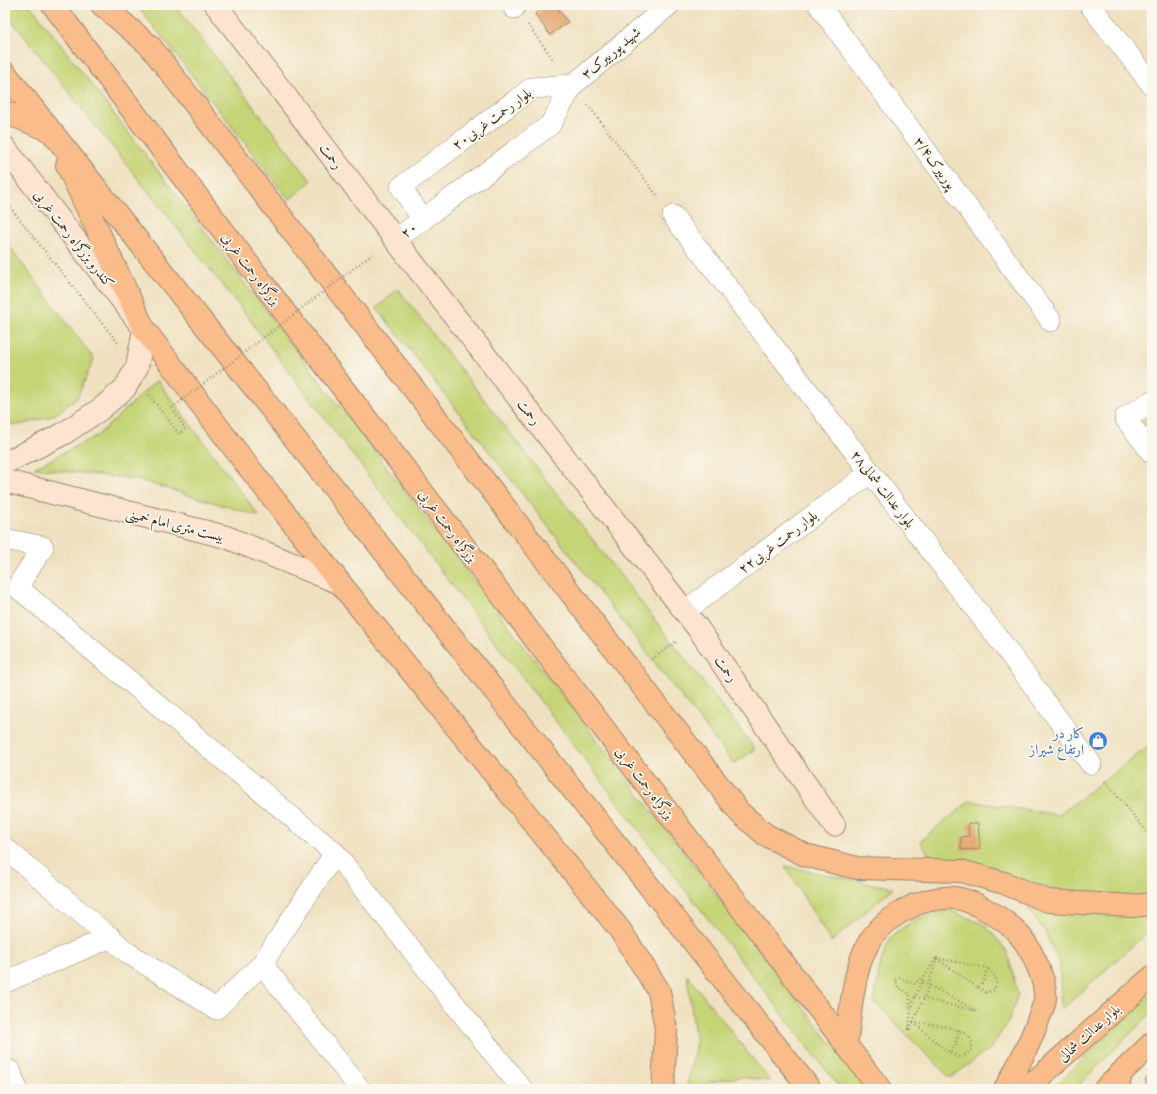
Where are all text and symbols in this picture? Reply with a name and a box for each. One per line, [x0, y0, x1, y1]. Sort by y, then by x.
street label: شهید پوربیرک۳ [577, 23, 645, 84]
street label: بلوار رحمت غربی۲۰ [448, 83, 536, 154]
street label: پوربیرک۳/۴ [909, 133, 961, 195]
street label: رحمت [315, 139, 347, 173]
street label: کندرو بزرگراه رحمت غربی [30, 186, 118, 292]
street label: ۲۰ [397, 217, 421, 243]
street label: بزرگراه رحمت غربی [217, 229, 285, 310]
street label: رحمت [513, 395, 545, 429]
street label: بلوار عدالت شمالی۲۸ [847, 446, 920, 532]
street label: بزرگراه رحمت غربی [414, 486, 482, 567]
street label: بیست متری امام خمینی [123, 504, 226, 549]
street label: بلوار رحمت غربی۲۲ [735, 506, 822, 578]
street label: رحمت [710, 652, 742, 686]
place label: کار در ارتفاع شیراز [1028, 724, 1084, 761]
shop icon: کار در ارتفاع شیراز [1087, 730, 1109, 752]
street label: بزرگراه رحمت غربی [611, 743, 679, 824]
street label: بلوار عدالت شمالی [1054, 1000, 1125, 1066]

